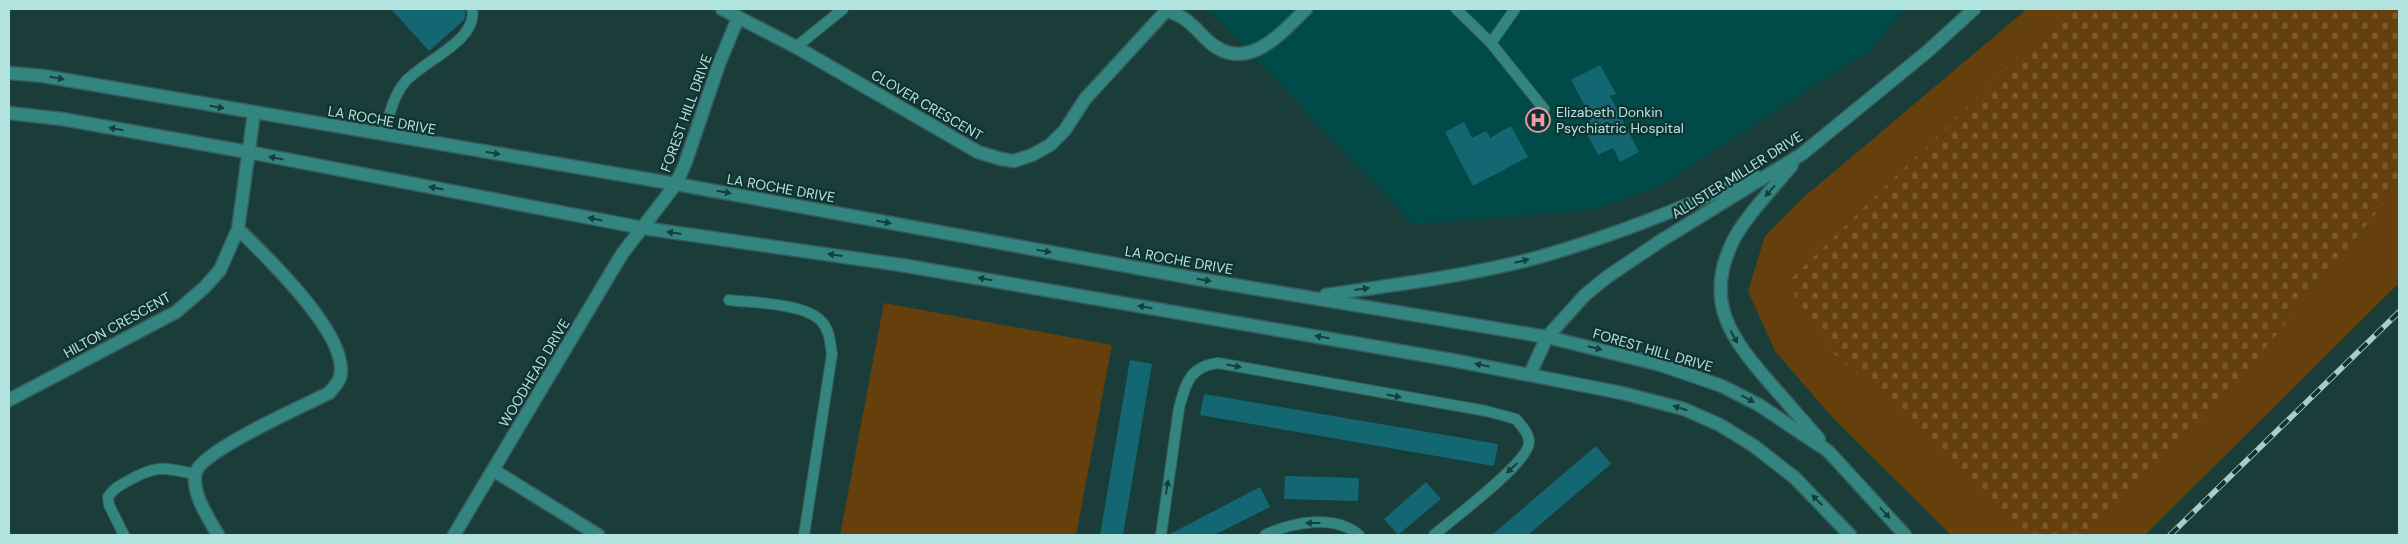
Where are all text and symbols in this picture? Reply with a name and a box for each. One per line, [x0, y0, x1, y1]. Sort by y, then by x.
street label: FOREST HILL DRIVE [656, 52, 716, 174]
street label: CLOVER CRESCENT [868, 66, 986, 144]
one-way arrow [50, 75, 66, 83]
street label: LA ROCHE DRIVE [327, 102, 437, 138]
one-way arrow [210, 103, 226, 111]
place label: Elizabeth Donkin Psychiatric Hospital [1556, 103, 1684, 137]
hospital icon: Elizabeth Donkin Psychiatric Hospital [1525, 107, 1551, 133]
one-way arrow [108, 124, 124, 132]
street label: ALLISTER MILLER DRIVE [1668, 127, 1806, 223]
one-way arrow [485, 150, 501, 158]
one-way arrow [268, 153, 284, 161]
street label: LA ROCHE DRIVE [726, 170, 836, 206]
one-way arrow [427, 184, 443, 192]
one-way arrow [1765, 185, 1776, 197]
one-way arrow [716, 189, 732, 197]
one-way arrow [588, 215, 603, 223]
one-way arrow [876, 218, 892, 226]
one-way arrow [666, 229, 682, 237]
street label: LA ROCHE DRIVE [1124, 242, 1234, 278]
one-way arrow [1036, 247, 1052, 255]
one-way arrow [827, 251, 843, 259]
one-way arrow [1514, 257, 1529, 265]
one-way arrow [976, 275, 992, 283]
one-way arrow [1196, 276, 1212, 284]
one-way arrow [1354, 285, 1370, 293]
street label: HILTON CRESCENT [60, 288, 174, 362]
one-way arrow [1137, 302, 1153, 310]
street label: WOODHEAD DRIVE [495, 316, 573, 430]
street label: FOREST HILL DRIVE [1591, 324, 1715, 376]
one-way arrow [1730, 329, 1738, 344]
one-way arrow [1314, 333, 1330, 341]
one-way arrow [1587, 345, 1602, 353]
one-way arrow [1474, 361, 1490, 369]
one-way arrow [1227, 362, 1243, 370]
one-way arrow [1387, 392, 1402, 400]
one-way arrow [1741, 395, 1755, 403]
one-way arrow [1672, 404, 1687, 412]
one-way arrow [1507, 462, 1519, 474]
one-way arrow [1163, 478, 1171, 494]
one-way arrow [1811, 494, 1823, 506]
one-way arrow [1879, 506, 1891, 518]
one-way arrow [1305, 519, 1321, 527]

